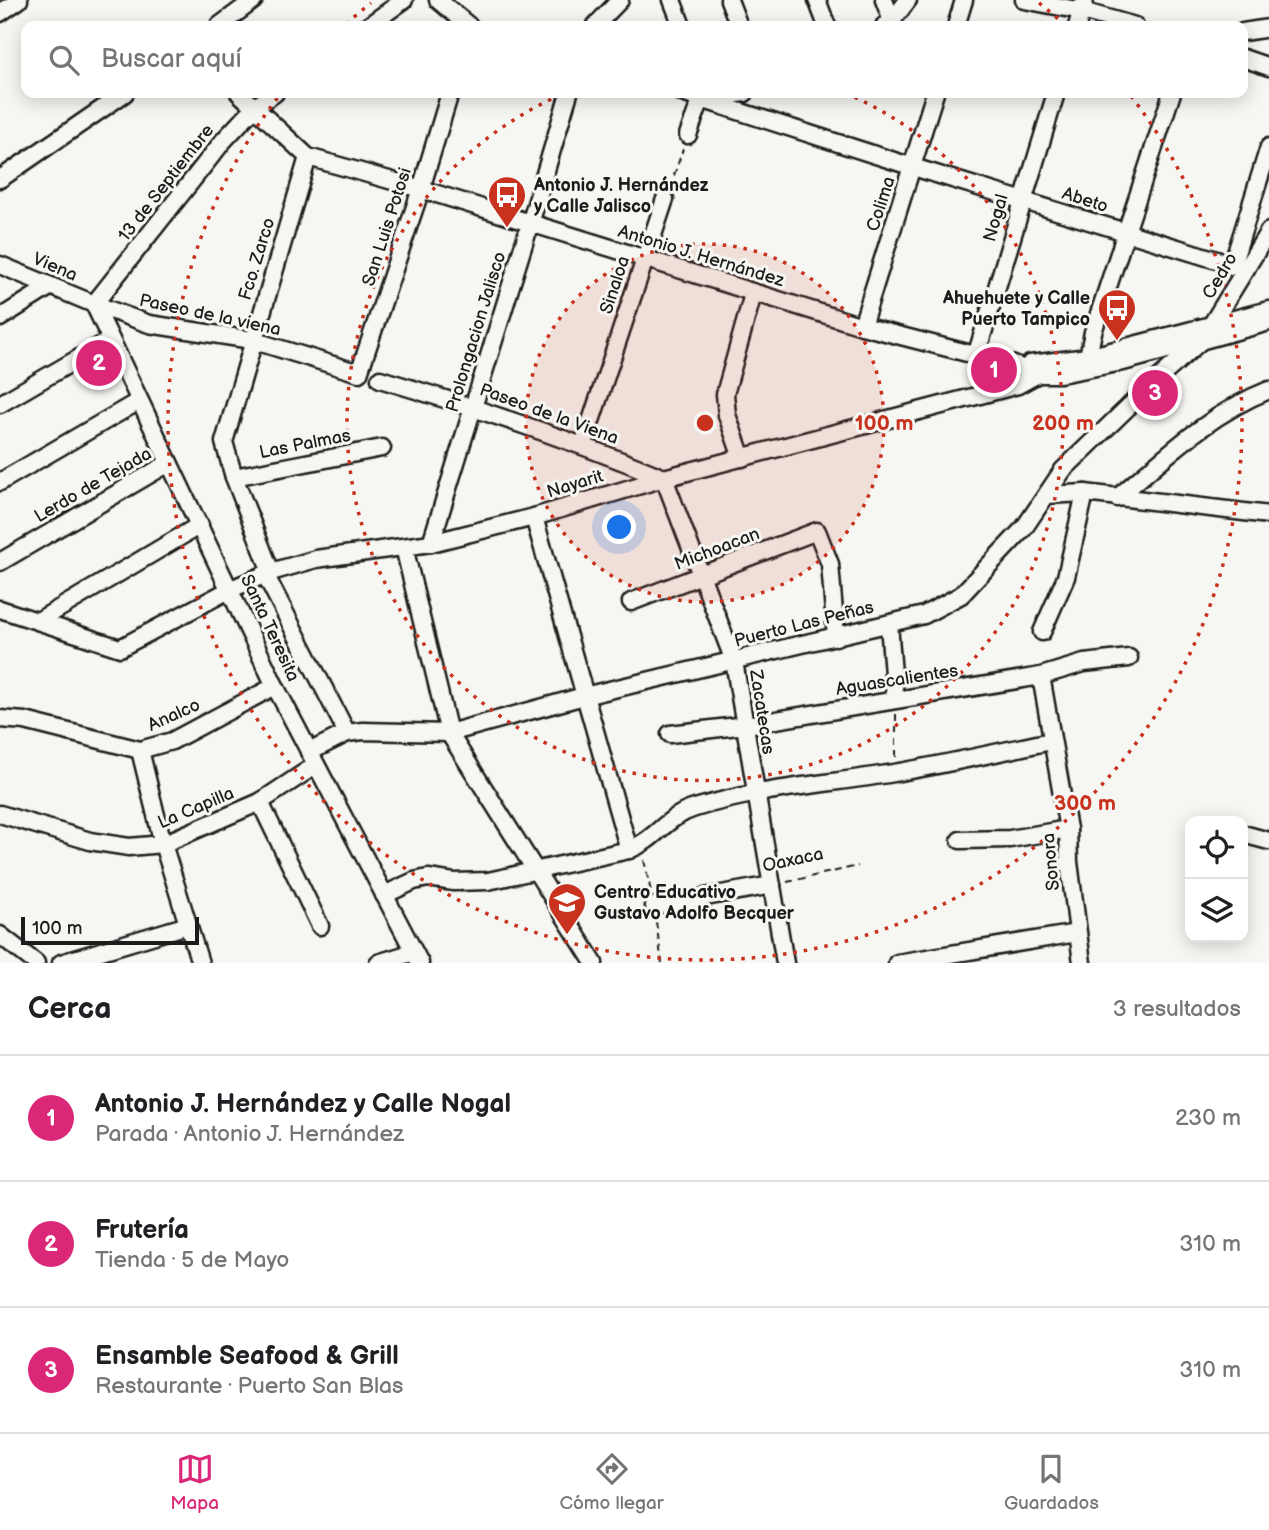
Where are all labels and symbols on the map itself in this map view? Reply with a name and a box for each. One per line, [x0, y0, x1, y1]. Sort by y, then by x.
street label: 13 de Septiembre [114, 120, 218, 246]
street label: San Luis Potosi [358, 165, 416, 289]
bus stop icon: Antonio J. Hernández y Calle Jalisco [486, 174, 528, 229]
street label: Colima [862, 174, 900, 234]
place label: Antonio J. Hernández y Calle Jalisco [533, 175, 709, 217]
street label: Abeto [1059, 183, 1111, 217]
street label: Nogal [979, 192, 1013, 244]
street label: Fco. Zarco [235, 215, 279, 303]
street label: Antonio J. Hernández [615, 221, 787, 291]
street label: Viena [30, 248, 80, 286]
street label: Prolongacion Jalisco [442, 249, 510, 415]
street label: Cedro [1198, 249, 1242, 303]
street label: Sinaloa [596, 253, 634, 317]
bus stop icon: Ahuehuete y Calle Puerto Tampico [1096, 287, 1138, 342]
place label: Ahuehuete y Calle Puerto Tampico [942, 288, 1090, 330]
street label: Paseo de la viena [137, 290, 283, 340]
pin: 2 [76, 337, 122, 389]
pin: 1 [971, 344, 1017, 396]
pin: 3 [1132, 367, 1178, 419]
street label: Paseo de la Viena [477, 379, 621, 449]
centre of rings [693, 411, 717, 435]
text: 100 m [855, 411, 913, 436]
text: 200 m [1032, 411, 1094, 436]
street label: Las Palmas [258, 425, 353, 463]
street label: Lerdo de Tejada [31, 443, 155, 527]
street label: Nayarit [544, 465, 606, 502]
your location [602, 510, 636, 544]
street label: Michoacan [671, 523, 763, 575]
street label: Santa Teresita [236, 571, 304, 685]
street label: Puerto Las Peñas [732, 596, 876, 651]
street label: Aguascalientes [834, 660, 960, 700]
street label: Zacatecas [745, 667, 779, 756]
street label: Analco [145, 694, 203, 736]
street label: La Capilla [155, 783, 237, 833]
text: 300 m [1054, 791, 1116, 816]
street label: Sonora [1038, 832, 1064, 892]
street label: Oaxaca [761, 843, 825, 877]
school or university icon: Centro Educativo Gustavo Adolfo Becquer [546, 881, 588, 936]
place label: Centro Educativo Gustavo Adolfo Becquer [594, 882, 795, 924]
scale bar [21, 914, 200, 946]

